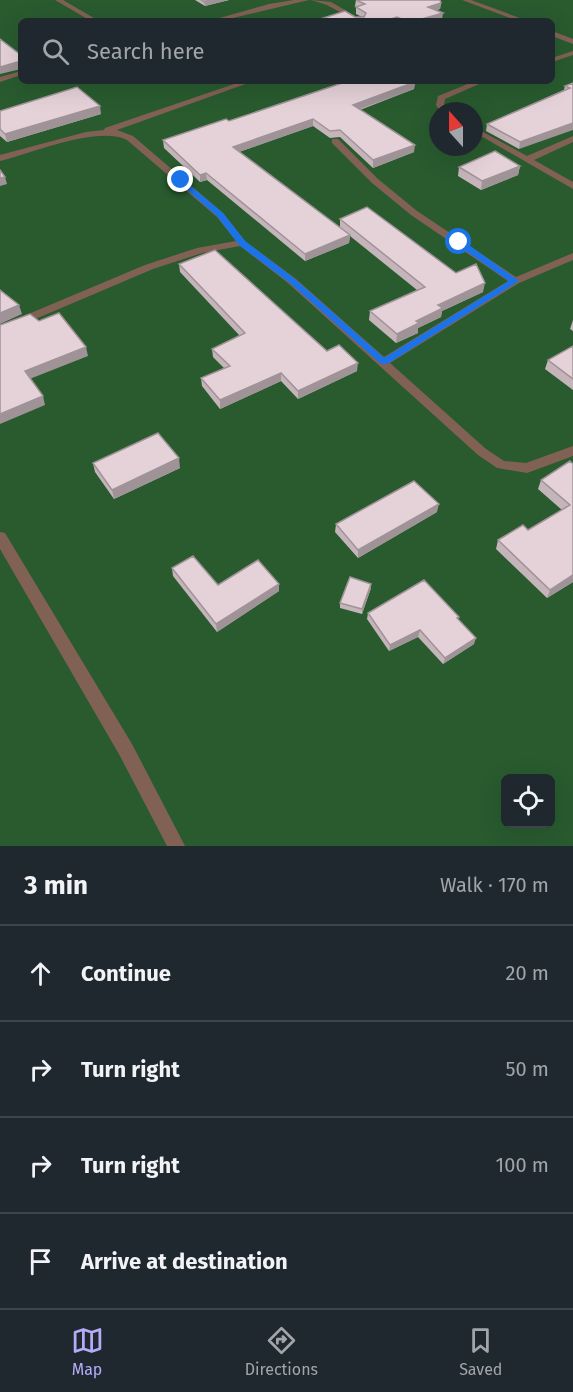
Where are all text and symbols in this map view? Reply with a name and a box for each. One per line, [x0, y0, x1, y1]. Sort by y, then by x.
search box [18, 18, 555, 84]
icon: search [39, 35, 72, 68]
text: Search here [87, 38, 205, 65]
north arrow [429, 102, 483, 156]
route end [167, 166, 193, 192]
route start [445, 228, 471, 254]
map controls [501, 774, 555, 828]
button: locate [501, 774, 555, 828]
text: 3 min [24, 870, 88, 901]
text: Walk · 170 m [440, 873, 549, 897]
icon: ahead [24, 957, 57, 990]
text: Continue [81, 960, 171, 987]
text: 20 m [506, 961, 549, 985]
icon: right [24, 1053, 57, 1086]
text: Turn right [81, 1056, 180, 1083]
text: 50 m [505, 1057, 549, 1081]
icon: right [24, 1149, 57, 1182]
text: Turn right [81, 1152, 180, 1179]
text: 100 m [496, 1153, 549, 1177]
icon: arrive [24, 1245, 57, 1278]
text: Arrive at destination [81, 1248, 288, 1275]
tab: Map [71, 1324, 104, 1379]
tab: Directions [245, 1324, 318, 1379]
tab: Saved [459, 1324, 502, 1379]

